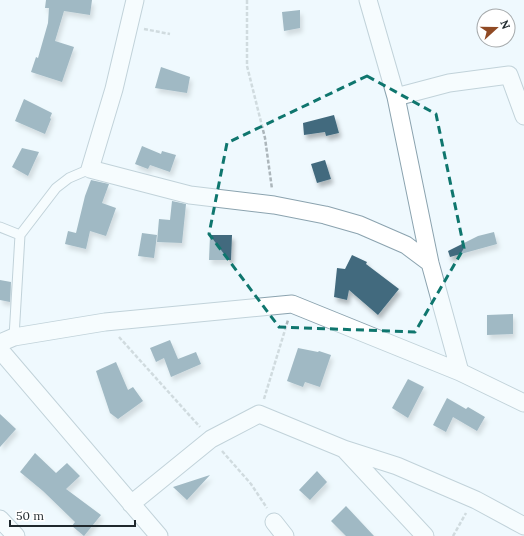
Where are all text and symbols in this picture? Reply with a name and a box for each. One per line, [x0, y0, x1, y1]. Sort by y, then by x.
north arrow [476, 8, 516, 48]
text: N [497, 18, 514, 31]
scale bar [10, 502, 135, 528]
text: 50 m [16, 508, 44, 523]

